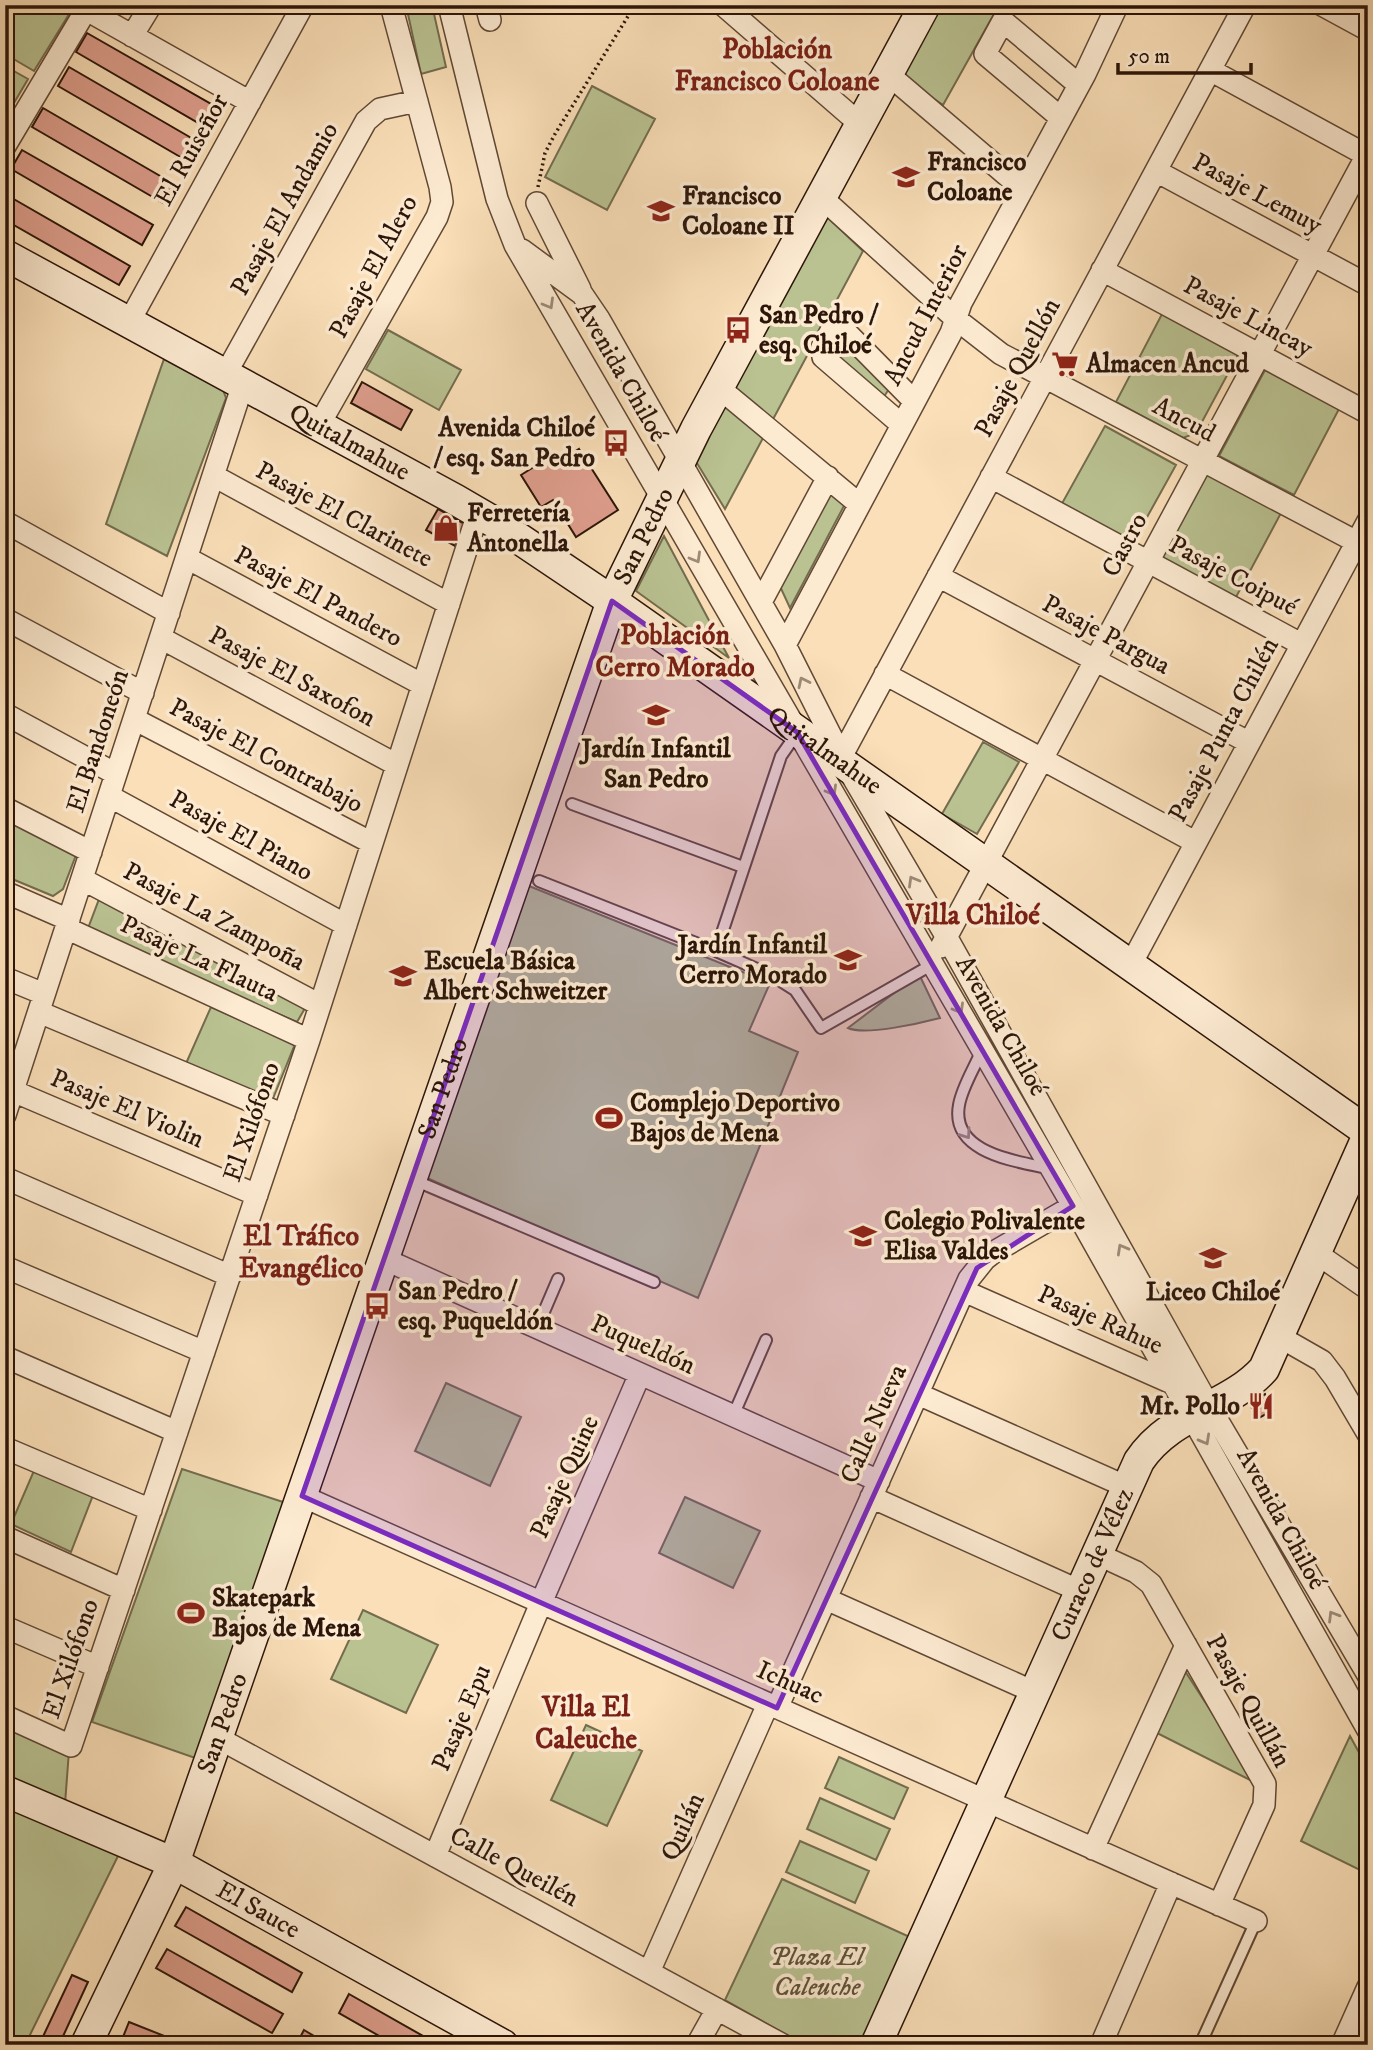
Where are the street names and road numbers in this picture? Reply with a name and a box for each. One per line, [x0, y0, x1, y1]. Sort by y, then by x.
street label: El Ruiseñor [148, 88, 237, 212]
street label: Pasaje El Andamio [224, 116, 346, 302]
street label: Pasaje Lemuy [1186, 146, 1328, 242]
street label: Pasaje El Alero [322, 190, 426, 344]
street label: Ancud Interior [876, 239, 976, 391]
street label: Pasaje Lincay [1178, 269, 1319, 365]
street label: Pasaje Quellón [968, 292, 1069, 443]
street label: Avenida Chiloé [568, 296, 675, 448]
street label: Ancud [1147, 390, 1221, 450]
street label: Quitalmahue [283, 396, 416, 488]
street label: Pasaje El Clarinete [250, 454, 438, 576]
street label: San Pedro [606, 482, 681, 591]
street label: Castro [1095, 507, 1155, 583]
street label: Pasaje Coipué [1163, 528, 1303, 624]
street label: Pasaje El Pandero [228, 539, 408, 655]
street label: Pasaje Pargua [1036, 587, 1176, 683]
street label: Pasaje El Saxofon [203, 619, 382, 735]
street label: Pasaje Punta Chilén [1161, 632, 1287, 828]
street label: El Bandoneón [59, 665, 137, 817]
street label: Pasaje El Contrabajo [163, 691, 369, 821]
street label: Quitalmahue [761, 699, 889, 802]
street label: Pasaje El Piano [163, 783, 319, 889]
street label: Pasaje La Zampoña [117, 855, 311, 979]
street label: Pasaje La Flauta [115, 908, 283, 1010]
street label: Avenida Chiloé [948, 950, 1055, 1102]
street label: San Pedro [410, 1034, 476, 1143]
street label: El Xilófono [216, 1058, 288, 1186]
street label: Pasaje El Violin [45, 1062, 209, 1156]
street label: Pasaje Rahue [1032, 1278, 1168, 1362]
street label: Puqueldón [586, 1307, 701, 1383]
street label: Calle Nueva [833, 1359, 915, 1489]
street label: Pasaje Quine [523, 1410, 607, 1544]
street label: Avenida Chiloé [1229, 1442, 1334, 1596]
street label: Curaco de Vélez [1043, 1482, 1141, 1646]
street label: El Xilófono [35, 1595, 107, 1723]
street label: Pasaje Quillán [1198, 1629, 1298, 1774]
street label: Ichuac [751, 1654, 829, 1712]
street label: Pasaje Epu [425, 1660, 499, 1776]
street label: San Pedro [190, 1668, 255, 1778]
street label: Quilán [653, 1787, 713, 1866]
street label: Calle Queilén [444, 1819, 585, 1915]
street label: El Sauce [210, 1873, 306, 1946]

